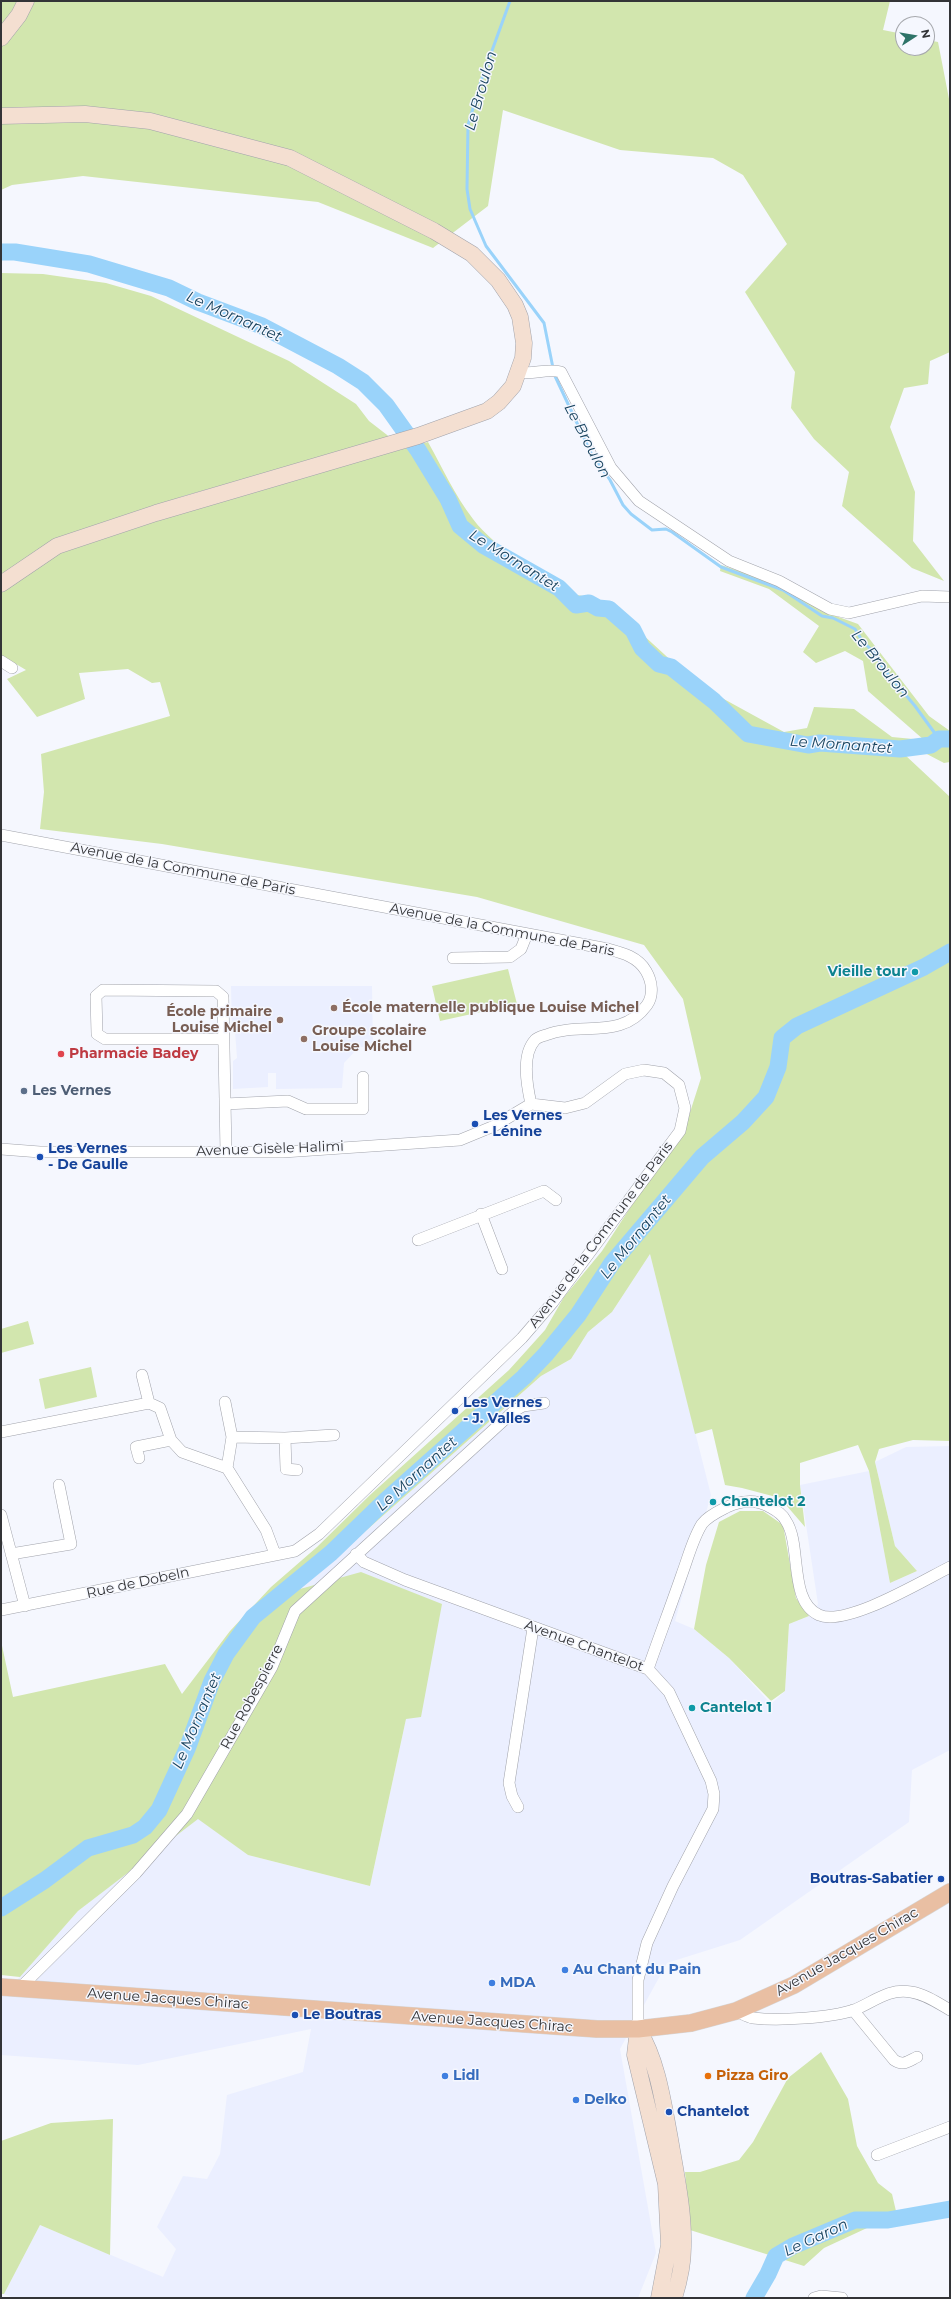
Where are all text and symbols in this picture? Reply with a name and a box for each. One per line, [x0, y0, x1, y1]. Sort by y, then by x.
north arrow [895, 16, 935, 56]
text: N [918, 28, 934, 40]
water label: Le Broulon [461, 49, 501, 133]
water label: Le Mornantet [183, 288, 285, 346]
water label: Le Broulon [560, 401, 614, 481]
water label: Le Mornantet [466, 526, 562, 596]
water label: Le Broulon [847, 627, 913, 701]
water label: Le Mornantet [789, 732, 893, 758]
street label: Avenue de la Commune de Paris [69, 839, 297, 899]
street label: Avenue de la Commune de Paris [388, 900, 616, 960]
place label: Vieille tour [827, 964, 907, 980]
marker: Vieille tour [910, 967, 920, 977]
place label: École maternelle publique Louise Michel [342, 1000, 639, 1016]
marker: École maternelle publique Louise Michel [329, 1003, 339, 1013]
place label: École primaire Louise Michel [166, 1004, 272, 1036]
marker: École primaire Louise Michel [275, 1015, 285, 1025]
place label: Groupe scolaire Louise Michel [312, 1023, 427, 1056]
marker: Groupe scolaire Louise Michel [299, 1034, 309, 1044]
place label: Pharmacie Badey [69, 1046, 198, 1062]
marker: Pharmacie Badey [56, 1049, 66, 1059]
place label: Les Vernes [32, 1083, 111, 1099]
marker: Les Vernes [19, 1086, 29, 1096]
place label: Les Vernes - Lénine [483, 1108, 562, 1140]
marker: Les Vernes - Lénine [470, 1119, 480, 1129]
street label: Avenue Gisèle Halimi [196, 1138, 344, 1160]
street label: Avenue de la Commune de Paris [525, 1139, 677, 1331]
place label: Les Vernes - De Gaulle [48, 1141, 128, 1174]
marker: Les Vernes - De Gaulle [35, 1152, 45, 1162]
water label: Le Mornantet [597, 1191, 675, 1283]
place label: Les Vernes - J. Valles [463, 1395, 542, 1428]
marker: Les Vernes - J. Valles [450, 1406, 460, 1416]
water label: Le Mornantet [373, 1433, 461, 1515]
place label: Chantelot 2 [721, 1494, 806, 1510]
marker: Chantelot 2 [708, 1497, 718, 1507]
street label: Rue de Dobeln [85, 1564, 191, 1602]
street label: Avenue Chantelot [522, 1617, 646, 1675]
street label: Rue Robespierre [217, 1642, 287, 1752]
water label: Le Mornantet [169, 1670, 225, 1772]
place label: Cantelot 1 [700, 1700, 772, 1716]
marker: Cantelot 1 [687, 1703, 697, 1713]
place label: Boutras-Sabatier [810, 1871, 933, 1887]
marker: Boutras-Sabatier [936, 1874, 946, 1884]
street label: Avenue Jacques Chirac [773, 1904, 921, 2000]
place label: Au Chant du Pain [573, 1962, 701, 1978]
marker: Au Chant du Pain [560, 1965, 570, 1975]
place label: MDA [500, 1975, 536, 1991]
marker: MDA [487, 1978, 497, 1988]
street label: Avenue Jacques Chirac [87, 1985, 249, 2013]
place label: Le Boutras [303, 2007, 381, 2023]
street label: Avenue Jacques Chirac [411, 2008, 573, 2036]
marker: Le Boutras [290, 2010, 300, 2020]
place label: Lidl [453, 2068, 480, 2084]
place label: Pizza Giro [716, 2068, 788, 2084]
marker: Lidl [440, 2071, 450, 2081]
marker: Pizza Giro [703, 2071, 713, 2081]
place label: Delko [584, 2092, 627, 2108]
marker: Delko [571, 2095, 581, 2105]
place label: Chantelot [677, 2104, 749, 2120]
marker: Chantelot [664, 2107, 674, 2117]
water label: Le Garon [781, 2215, 851, 2261]

